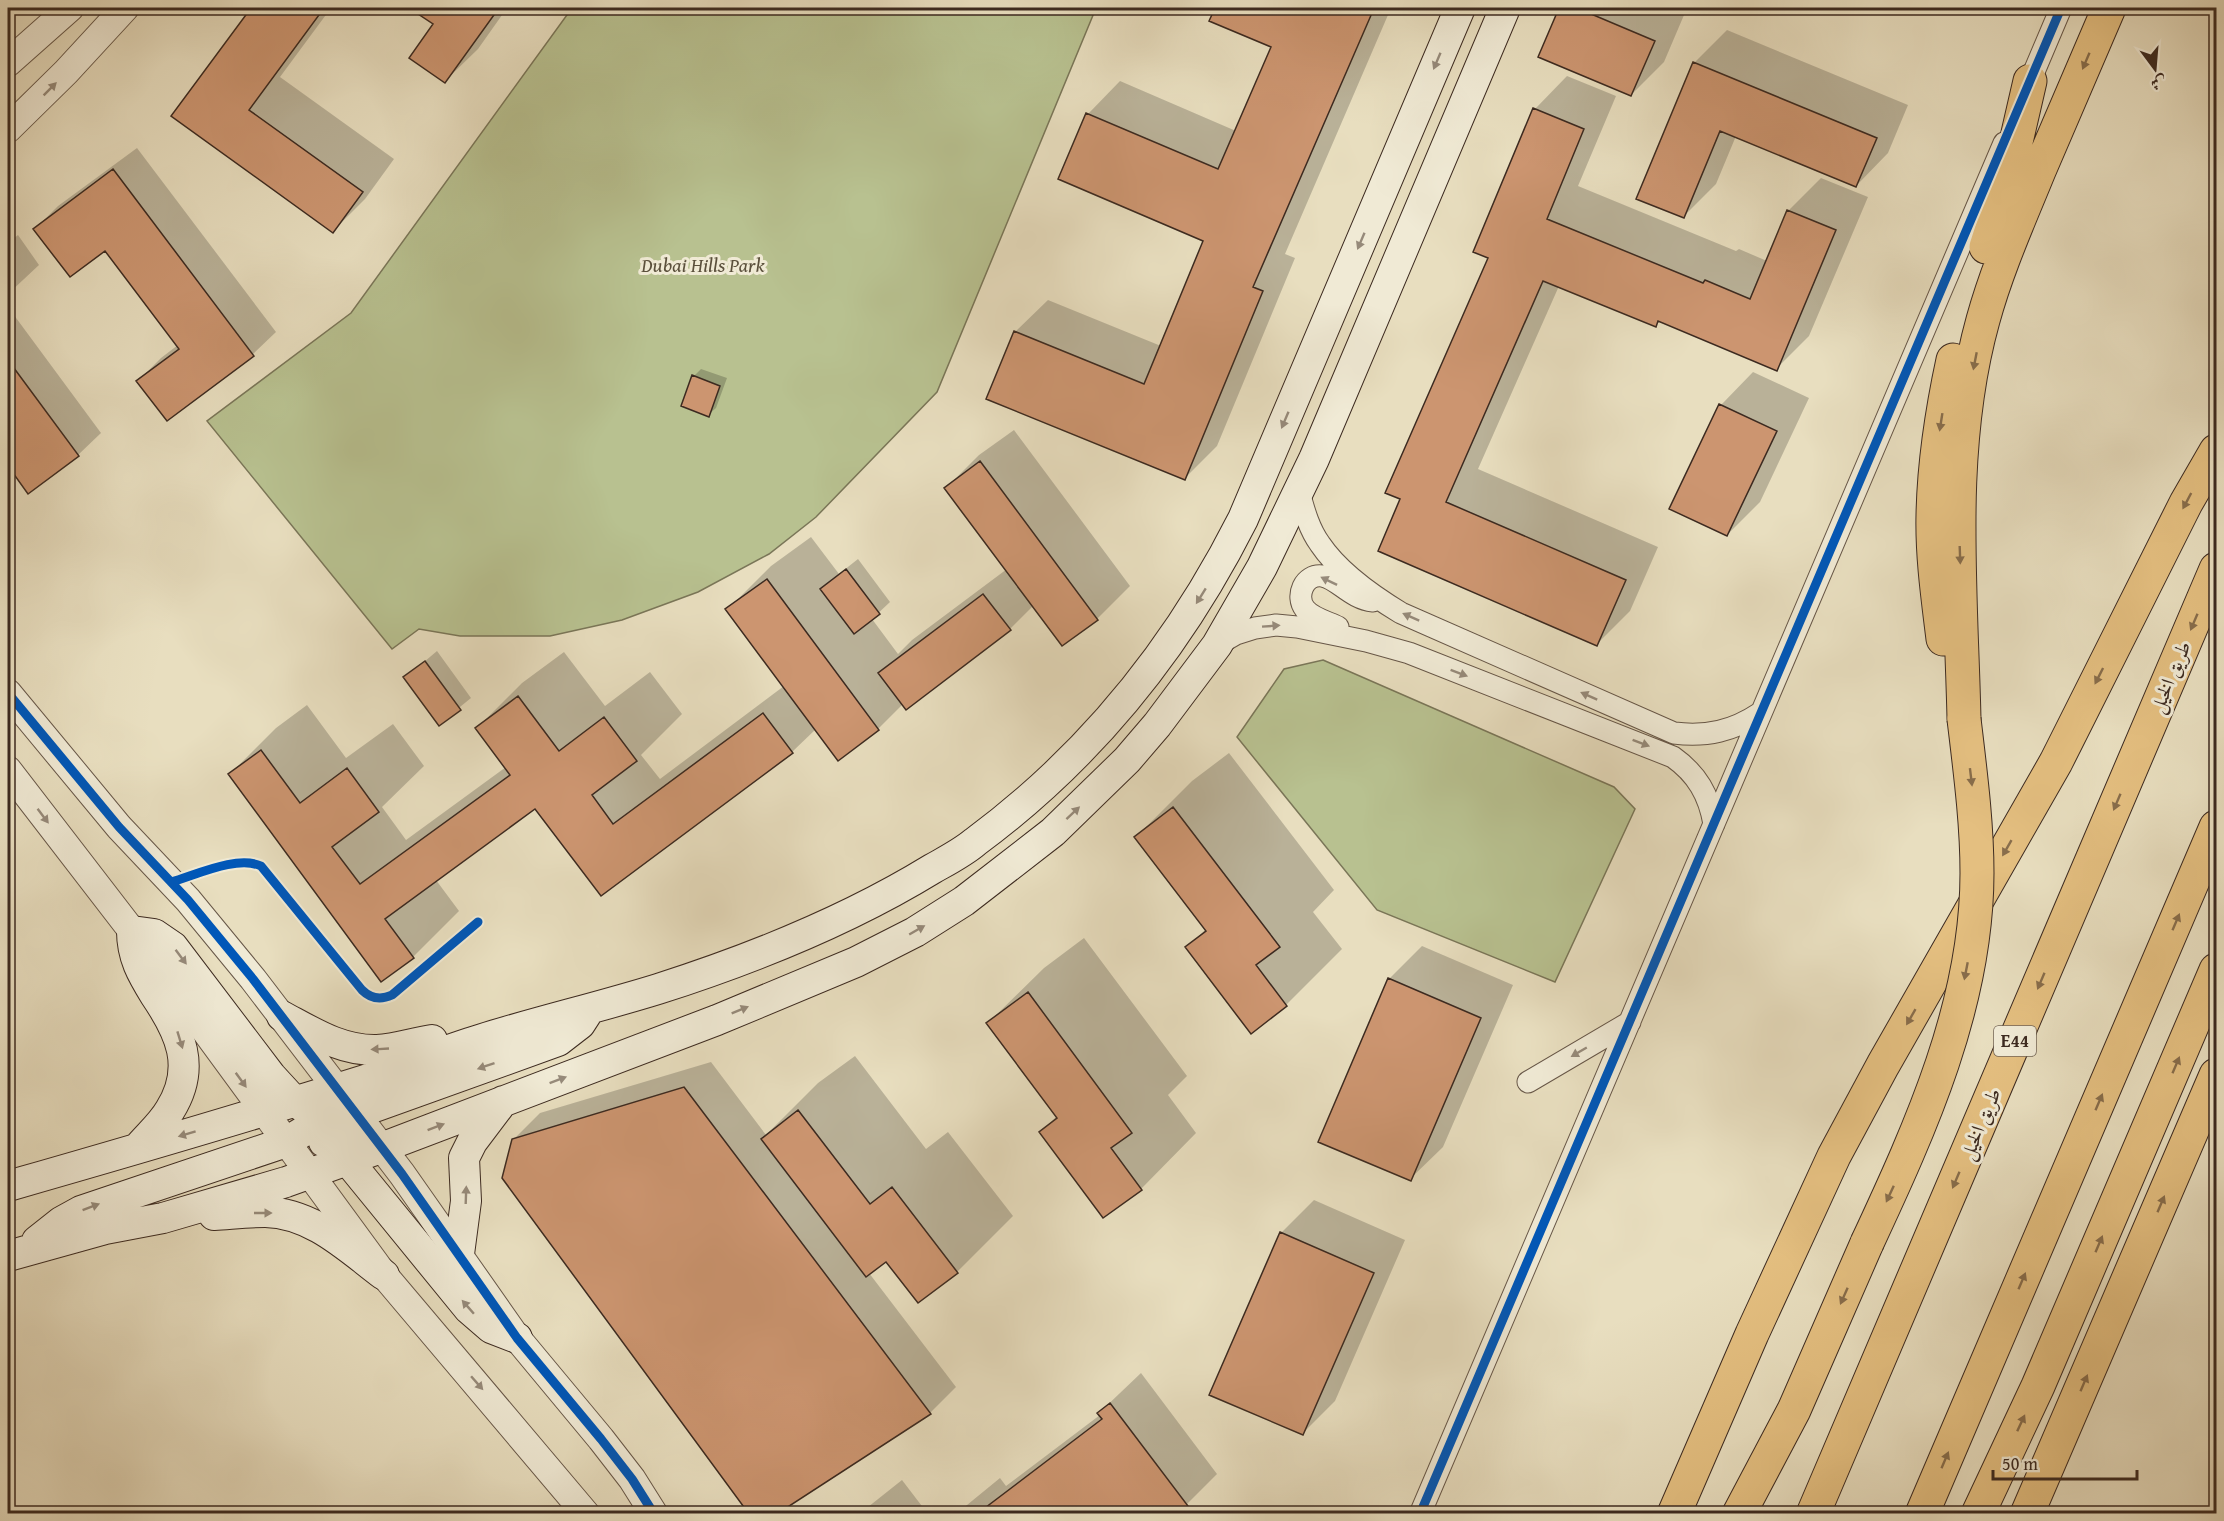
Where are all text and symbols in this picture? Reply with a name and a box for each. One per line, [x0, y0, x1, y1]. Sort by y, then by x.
north arrow [2125, 39, 2185, 99]
one-way arrow [1432, 53, 1442, 71]
one-way arrow [2081, 53, 2091, 71]
text: ش [2148, 70, 2170, 97]
one-way arrow [42, 82, 56, 96]
one-way arrow [1356, 232, 1366, 250]
park label: Dubai Hills Park [640, 250, 766, 279]
one-way arrow [1970, 352, 1979, 371]
one-way arrow [1280, 412, 1289, 429]
one-way arrow [1936, 412, 1945, 431]
one-way arrow [2182, 493, 2192, 510]
one-way arrow [1955, 546, 1965, 565]
one-way arrow [1320, 576, 1338, 586]
one-way arrow [1196, 588, 1207, 604]
one-way arrow [1402, 612, 1419, 621]
one-way arrow [2189, 614, 2198, 631]
one-way arrow [1262, 621, 1281, 631]
street label: طريق الخيل [2141, 636, 2199, 718]
one-way arrow [2095, 667, 2104, 684]
one-way arrow [1450, 669, 1468, 678]
one-way arrow [1579, 691, 1597, 701]
one-way arrow [1632, 739, 1650, 749]
one-way arrow [1966, 767, 1976, 786]
one-way arrow [2112, 793, 2122, 811]
one-way arrow [1065, 807, 1080, 820]
one-way arrow [36, 809, 48, 824]
one-way arrow [2002, 840, 2013, 856]
one-way arrow [2171, 913, 2181, 931]
one-way arrow [909, 924, 925, 935]
one-way arrow [174, 949, 187, 965]
one-way arrow [1961, 961, 1970, 980]
one-way arrow [2035, 972, 2045, 990]
one-way arrow [731, 1005, 749, 1014]
one-way arrow [1905, 1009, 1916, 1025]
road number: E44 [1994, 1026, 2036, 1056]
one-way arrow [176, 1031, 185, 1049]
one-way arrow [371, 1044, 390, 1054]
one-way arrow [1571, 1046, 1587, 1057]
one-way arrow [2171, 1055, 2181, 1073]
one-way arrow [477, 1062, 495, 1072]
one-way arrow [235, 1071, 247, 1087]
one-way arrow [549, 1075, 567, 1084]
street label: طريق الخيل [1951, 1083, 2009, 1165]
one-way arrow [2094, 1092, 2104, 1110]
one-way arrow [427, 1122, 445, 1132]
one-way arrow [178, 1129, 196, 1139]
one-way arrow [1951, 1171, 1961, 1189]
one-way arrow [461, 1186, 470, 1205]
one-way arrow [1885, 1186, 1894, 1203]
one-way arrow [2156, 1194, 2166, 1212]
one-way arrow [82, 1202, 100, 1211]
one-way arrow [254, 1208, 273, 1218]
one-way arrow [2095, 1235, 2104, 1253]
one-way arrow [2017, 1271, 2027, 1289]
one-way arrow [1839, 1288, 1848, 1305]
one-way arrow [462, 1299, 475, 1315]
one-way arrow [2079, 1374, 2088, 1391]
one-way arrow [470, 1375, 483, 1390]
one-way arrow [2016, 1413, 2026, 1431]
scale bar [1993, 1443, 2137, 1481]
one-way arrow [1940, 1450, 1950, 1468]
text: 50 m [2002, 1450, 2038, 1477]

